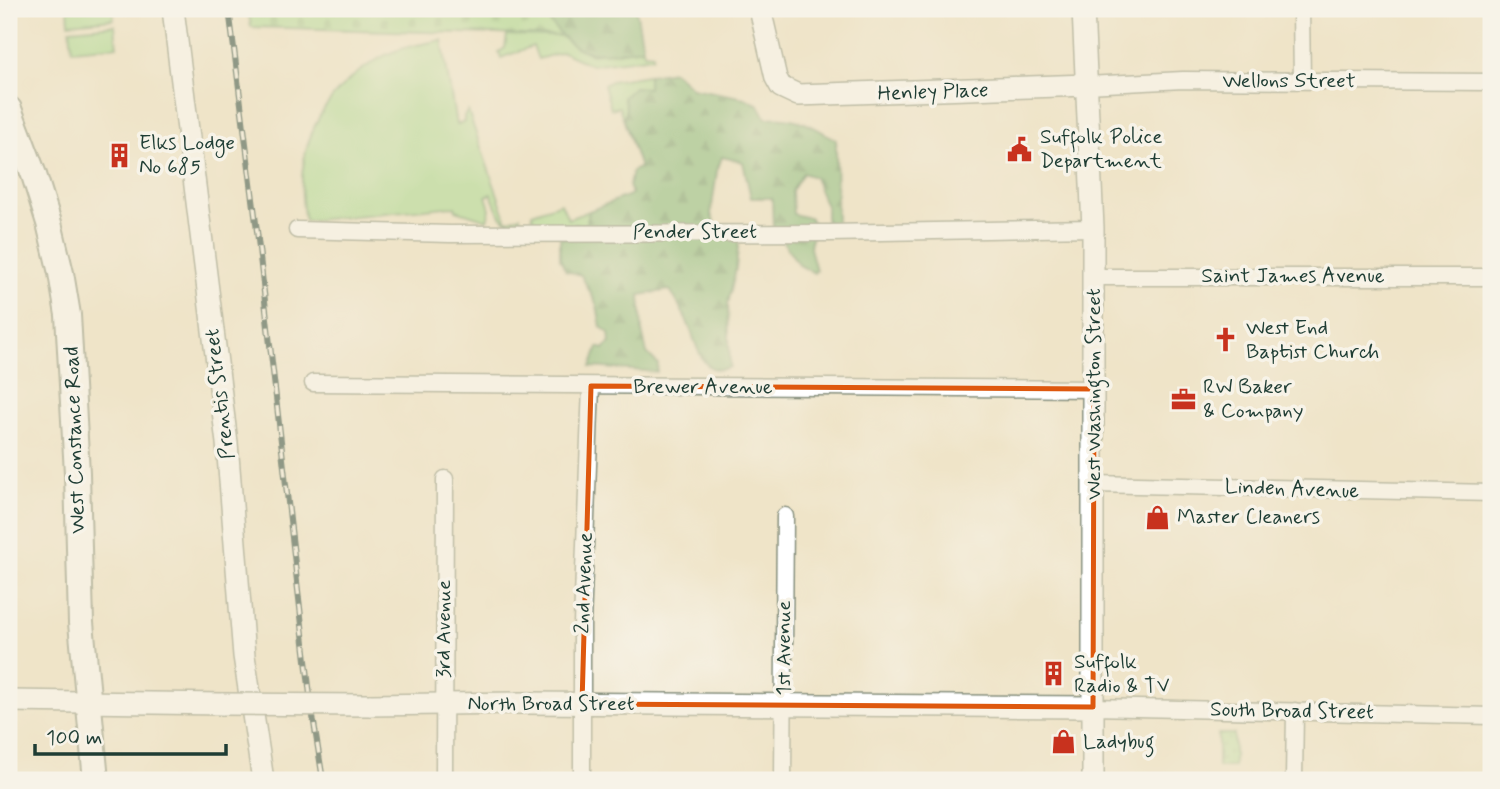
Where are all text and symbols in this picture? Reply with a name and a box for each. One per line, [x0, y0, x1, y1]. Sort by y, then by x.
street label: Wellons Street [1222, 67, 1356, 95]
street label: Henley Place [877, 76, 989, 108]
place label: Suffolk Police Department [1040, 123, 1163, 175]
place label: Elks Lodge No 685 [139, 129, 235, 181]
public building icon: Suffolk Police Department [1006, 135, 1034, 163]
building icon: Elks Lodge No 685 [105, 141, 133, 169]
street label: Pender Street [633, 218, 757, 246]
street label: Saint James Avenue [1201, 262, 1385, 290]
street label: West Washington Street [1080, 288, 1110, 500]
place label: West End Baptist Church [1246, 314, 1379, 366]
church icon: West End Baptist Church [1212, 326, 1240, 354]
street label: Prentis Street [198, 327, 242, 461]
street label: West Constance Road [58, 346, 92, 534]
street label: Brewer Avenue [633, 373, 773, 401]
place label: RW Baker & Company [1203, 373, 1304, 425]
office icon: RW Baker & Company [1169, 385, 1197, 413]
street label: Linden Avenue [1224, 473, 1360, 505]
shop icon: Master Cleaners [1143, 503, 1171, 531]
place label: Master Cleaners [1177, 503, 1320, 531]
street label: 2nd Avenue [568, 532, 600, 634]
street label: 3rd Avenue [430, 580, 458, 678]
street label: 1st Avenue [770, 600, 798, 696]
place label: Suffolk Radio & TV [1074, 648, 1170, 700]
building icon: Suffolk Radio & TV [1040, 660, 1068, 688]
street label: North Broad Street [467, 690, 635, 718]
street label: South Broad Street [1210, 696, 1374, 726]
scale bar [35, 712, 226, 756]
text: 100 m [46, 724, 102, 752]
shop icon: Ladybug [1049, 728, 1077, 756]
place label: Ladybug [1083, 728, 1154, 758]

